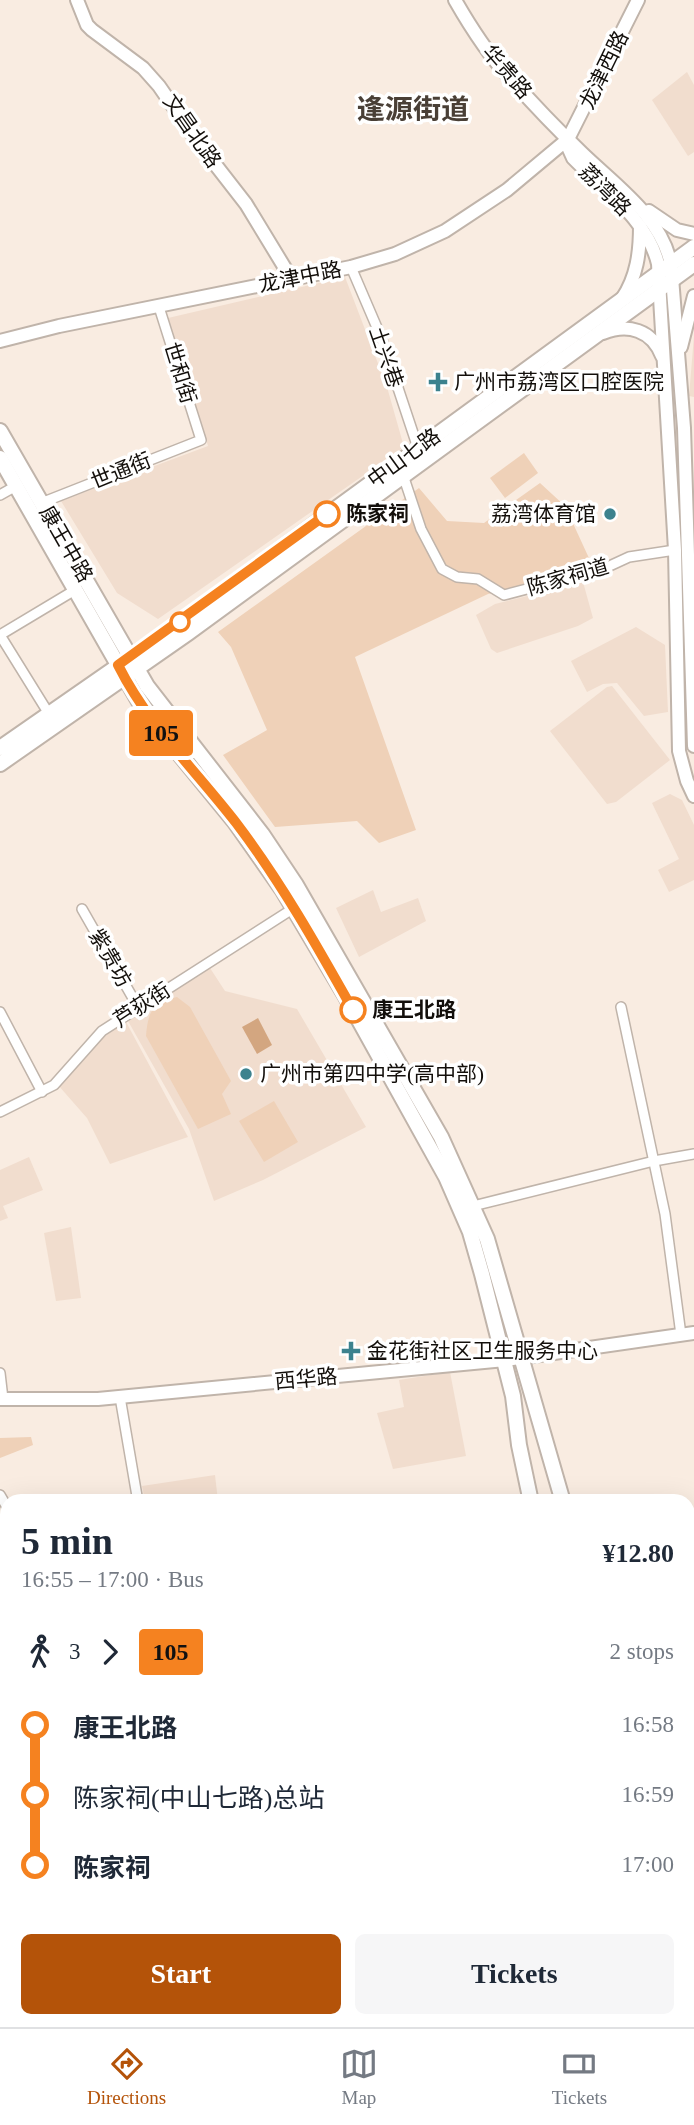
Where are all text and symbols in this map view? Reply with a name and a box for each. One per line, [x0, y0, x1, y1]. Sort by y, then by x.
street label: 龙津西路 [575, 27, 633, 113]
street label: 华贵路 [477, 40, 537, 104]
street label: 文昌北路 [158, 90, 226, 172]
district label: 逢源街道 [357, 94, 469, 125]
street label: 荔湾路 [574, 159, 636, 221]
street label: 龙津中路 [256, 257, 344, 297]
street label: 土兴巷 [364, 323, 408, 391]
street label: 世和街 [159, 339, 201, 407]
place label: 广州市荔湾区口腔医院 [454, 370, 664, 394]
marker: 广州市荔湾区口腔医院 [428, 372, 448, 392]
street label: 中山七路 [363, 424, 445, 492]
street label: 世通街 [87, 448, 155, 494]
marker: 陈家祠 [314, 501, 340, 527]
street label: 康王中路 [35, 502, 97, 586]
place label: 陈家祠 [346, 502, 409, 526]
place label: 荔湾体育馆 [491, 502, 596, 526]
marker: 荔湾体育馆 [602, 506, 618, 522]
street label: 陈家祠道 [524, 554, 612, 600]
unlabelled marker [170, 612, 190, 632]
line badge: 105 [121, 710, 201, 756]
text: 105 [143, 720, 179, 746]
street label: 紫贵坊 [84, 925, 136, 991]
street label: 芦荻街 [109, 978, 175, 1032]
marker: 康王北路 [340, 997, 366, 1023]
place label: 康王北路 [372, 998, 456, 1022]
place label: 广州市第四中学(高中部) [260, 1062, 484, 1086]
marker: 广州市第四中学(高中部) [238, 1066, 254, 1082]
place label: 金花街社区卫生服务中心 [367, 1339, 598, 1363]
marker: 金花街社区卫生服务中心 [341, 1341, 361, 1361]
street label: 西华路 [274, 1364, 338, 1394]
text: 5 min [21, 1520, 113, 1562]
text: ¥12.80 [603, 1539, 674, 1568]
text: 16:55 – 17:00 · Bus [21, 1567, 204, 1592]
icon: walk [21, 1633, 59, 1671]
icon: forward [91, 1633, 129, 1671]
text: 3 [69, 1639, 81, 1664]
text: 105 [153, 1639, 189, 1665]
text: 2 stops [609, 1639, 674, 1664]
text: 16:58 [622, 1712, 674, 1737]
text: 康王北路 [73, 1714, 177, 1743]
text: 16:59 [622, 1782, 674, 1807]
text: 陈家祠(中山七路)总站 [73, 1784, 324, 1813]
text: 17:00 [622, 1852, 674, 1877]
text: 陈家祠 [73, 1854, 151, 1883]
button: Start [21, 1934, 341, 2014]
button: Tickets [355, 1934, 674, 2014]
tab: Directions [87, 2045, 166, 2109]
tab: Map [340, 2045, 378, 2109]
tab: Tickets [552, 2045, 607, 2109]

